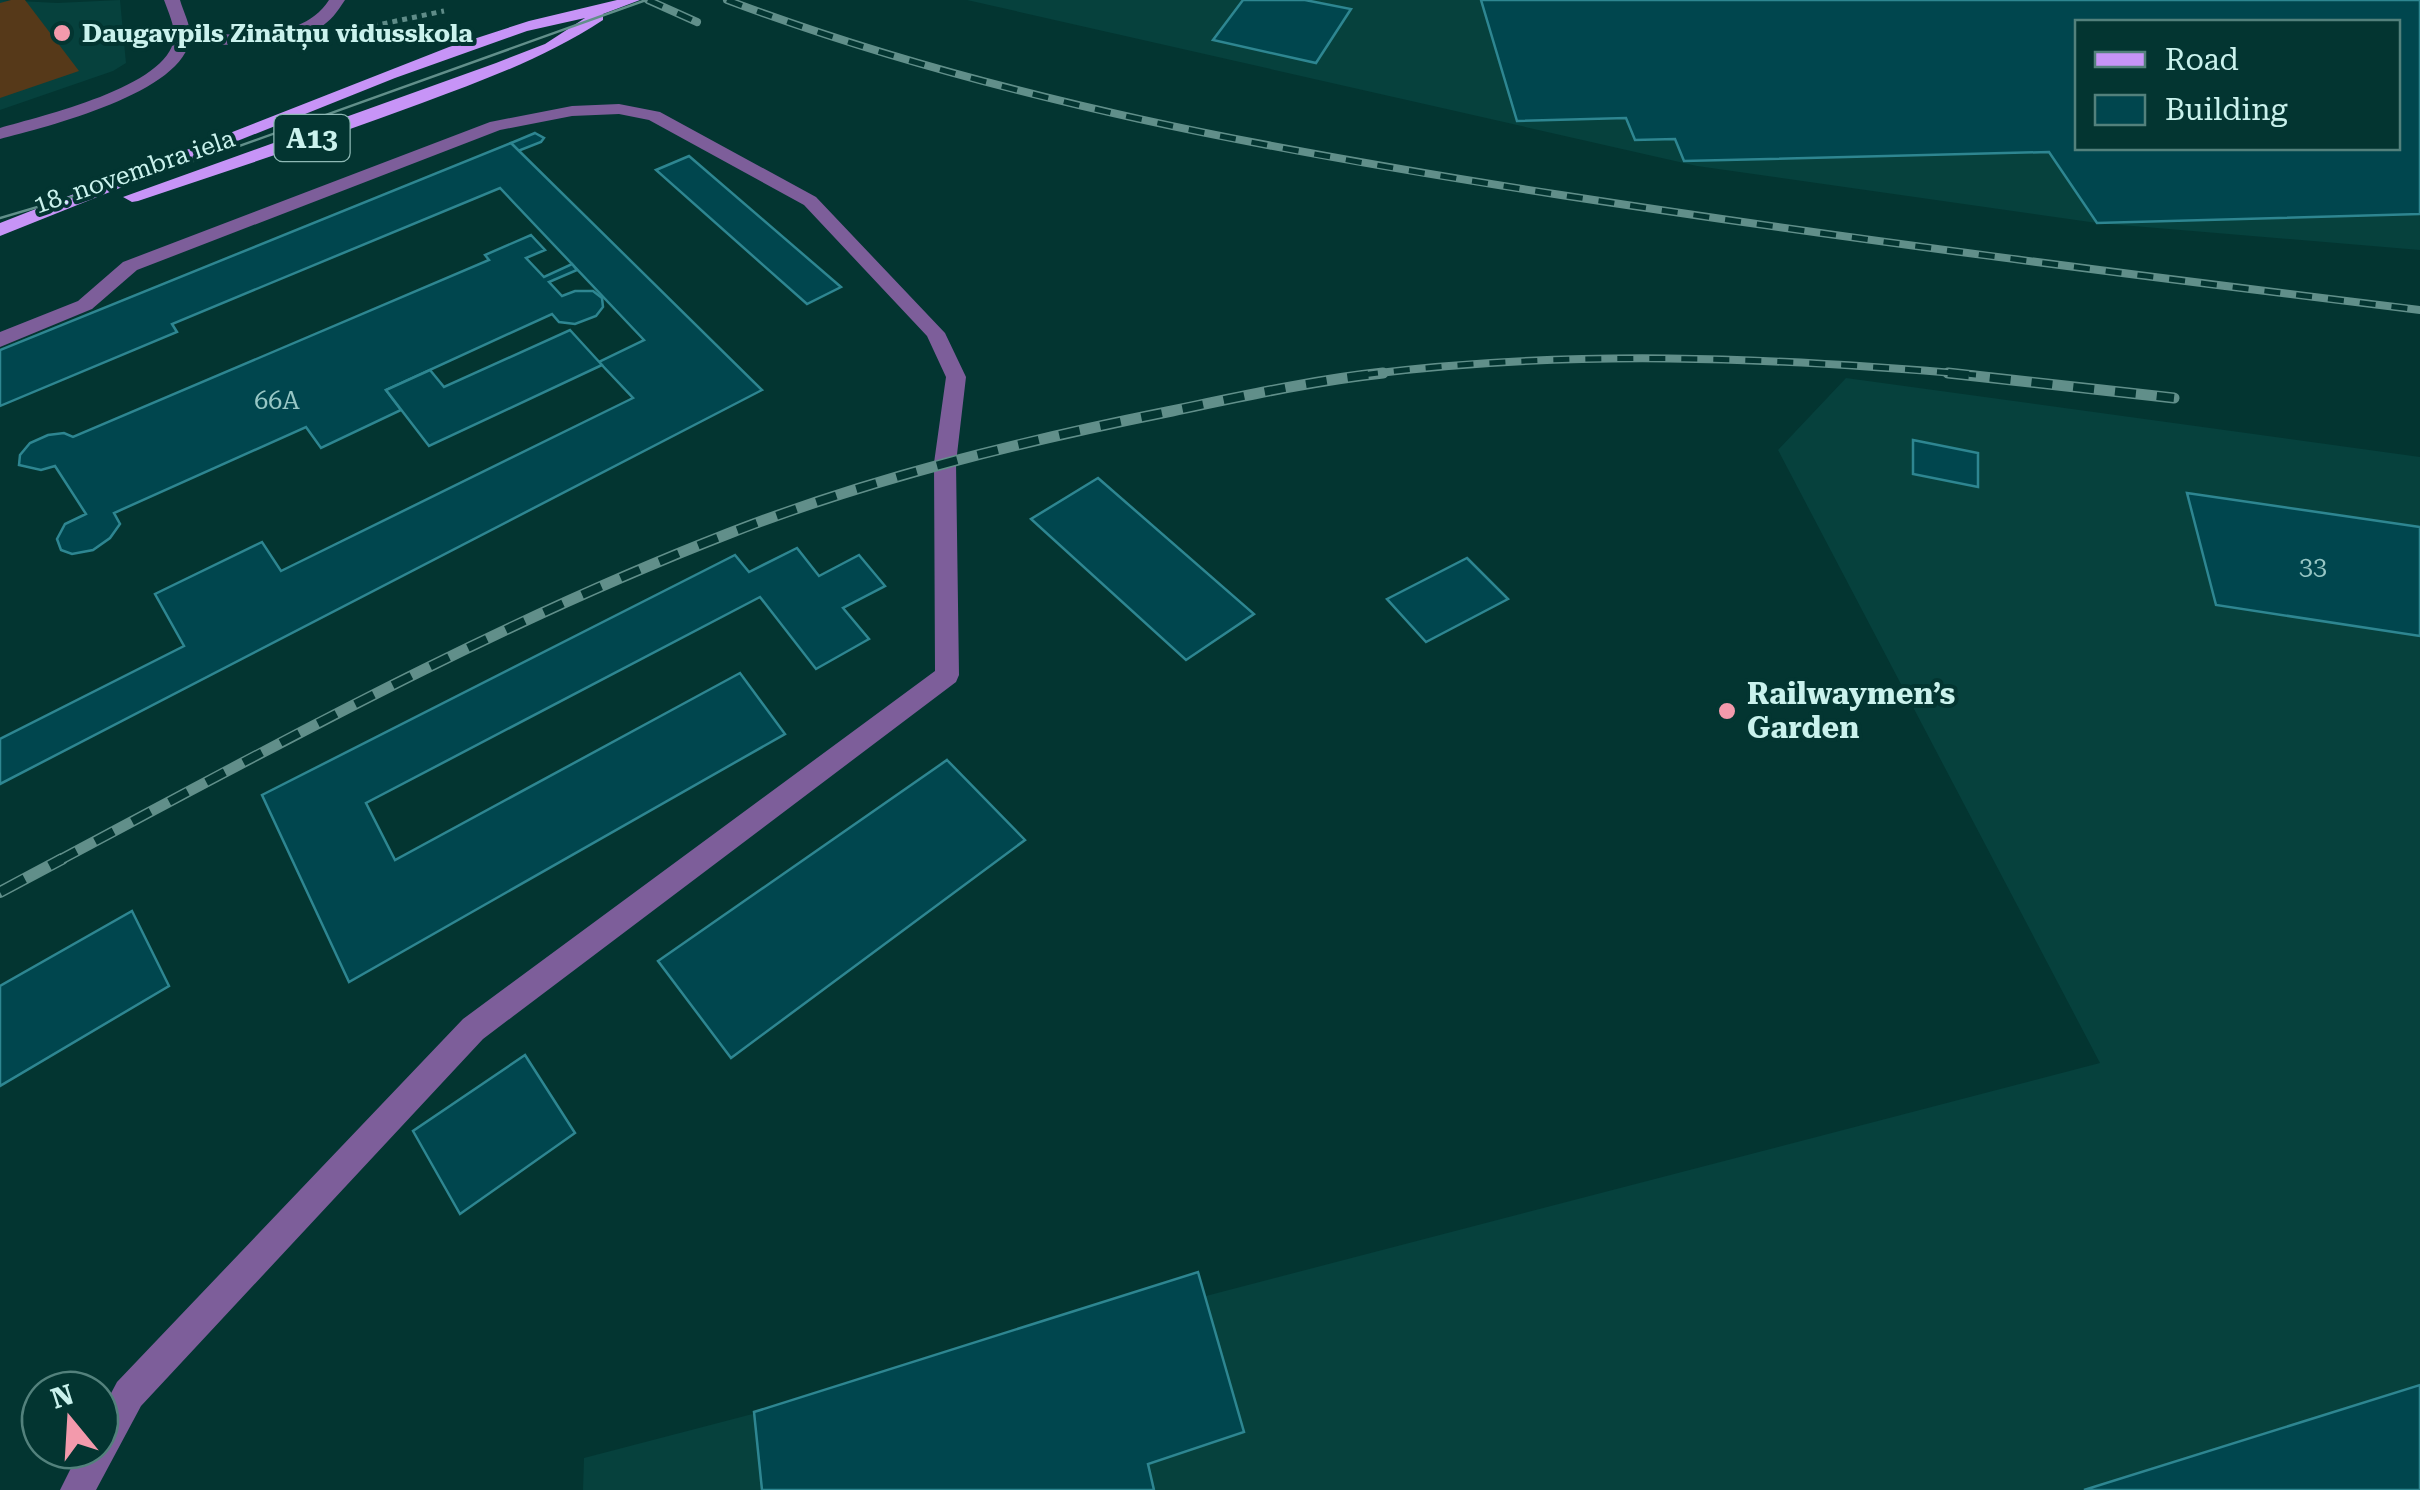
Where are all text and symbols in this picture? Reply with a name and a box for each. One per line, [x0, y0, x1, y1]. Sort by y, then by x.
place label: Daugavpils Zinātņu vidusskola [82, 19, 473, 51]
legend [2075, 20, 2400, 150]
marker: Daugavpils Zinātņu vidusskola [51, 22, 73, 44]
text: Road [2165, 42, 2239, 77]
text: Building [2165, 92, 2288, 127]
road number: A13 [274, 115, 350, 161]
street label: 18. novembra iela [30, 123, 239, 219]
house number: 66A [254, 386, 300, 415]
house number: 33 [2299, 552, 2327, 581]
place label: Railwaymen’s Garden [1747, 676, 1955, 745]
marker: Railwaymen’s Garden [1716, 700, 1738, 722]
north arrow [20, 1370, 120, 1470]
text: N [47, 1378, 78, 1416]

